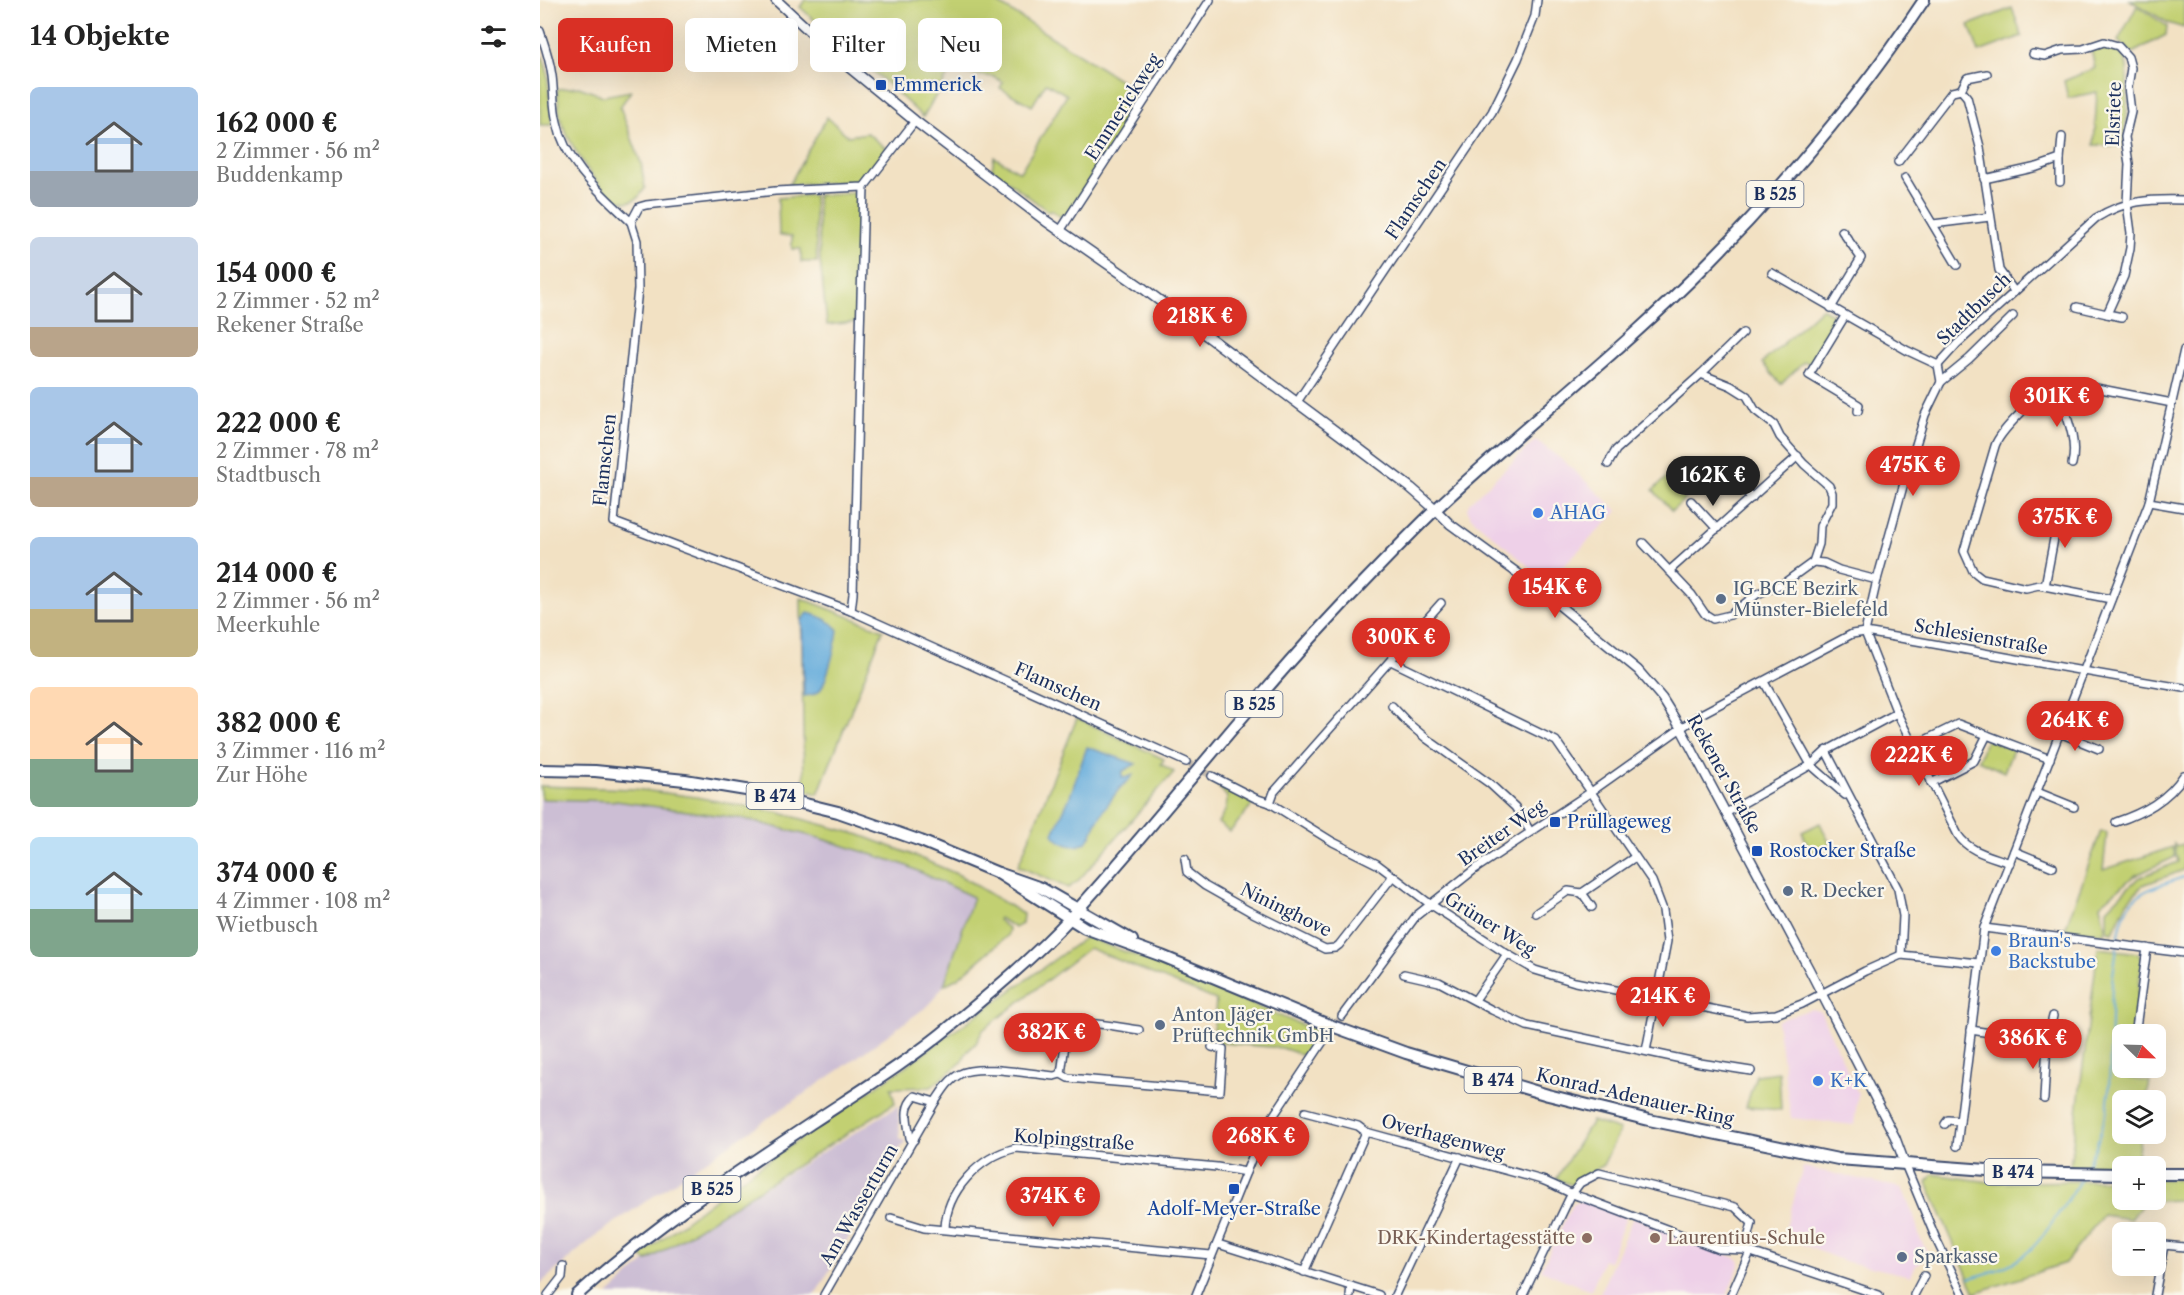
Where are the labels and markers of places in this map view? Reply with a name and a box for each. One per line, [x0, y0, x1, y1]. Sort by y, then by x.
place label: Emmerick [893, 74, 984, 96]
marker: Emmerick [874, 78, 888, 92]
pin: 218K € [1151, 297, 1249, 348]
pin: 301K € [2008, 377, 2106, 428]
pin: 475K € [1864, 446, 1962, 497]
pin: 162K € [1664, 456, 1762, 507]
pin: 375K € [2016, 498, 2114, 549]
place label: AHAG [1549, 502, 1607, 524]
marker: AHAG [1531, 506, 1545, 520]
pin: 154K € [1506, 568, 1604, 619]
place label: IG BCE Bezirk Münster-Bielefeld [1733, 578, 1888, 621]
marker: IG BCE Bezirk Münster-Bielefeld [1714, 592, 1728, 606]
pin: 300K € [1352, 618, 1450, 669]
pin: 264K € [2026, 701, 2124, 752]
pin: 222K € [1870, 736, 1968, 787]
place label: Prüllageweg [1567, 811, 1671, 833]
marker: Prüllageweg [1548, 815, 1562, 829]
place label: Rostocker Straße [1769, 840, 1916, 862]
marker: Rostocker Straße [1750, 844, 1764, 858]
place label: R. Decker [1800, 880, 1885, 902]
marker: R. Decker [1781, 884, 1795, 898]
place label: Braun's Backstube [2008, 930, 2096, 973]
marker: Braun's Backstube [1989, 944, 2003, 958]
pin: 214K € [1614, 977, 1712, 1028]
place label: Anton Jäger Prüftechnik GmbH [1171, 1004, 1334, 1047]
pin: 382K € [1003, 1013, 1101, 1064]
marker: Anton Jäger Prüftechnik GmbH [1153, 1018, 1167, 1032]
pin: 386K € [1984, 1019, 2082, 1070]
place label: K+K [1830, 1070, 1868, 1092]
marker: K+K [1811, 1074, 1825, 1088]
pin: 268K € [1212, 1117, 1310, 1168]
pin: 374K € [1004, 1177, 1102, 1228]
marker: Adolf-Meyer-Straße [1227, 1182, 1241, 1196]
place label: Adolf-Meyer-Straße [1146, 1198, 1321, 1220]
place label: DRK-Kindertagesstätte [1377, 1227, 1575, 1249]
place label: Laurentius-Schule [1667, 1227, 1825, 1249]
marker: DRK-Kindertagesstätte [1580, 1231, 1594, 1245]
marker: Laurentius-Schule [1648, 1231, 1662, 1245]
place label: Sparkasse [1914, 1246, 1998, 1268]
marker: Sparkasse [1895, 1250, 1909, 1264]

